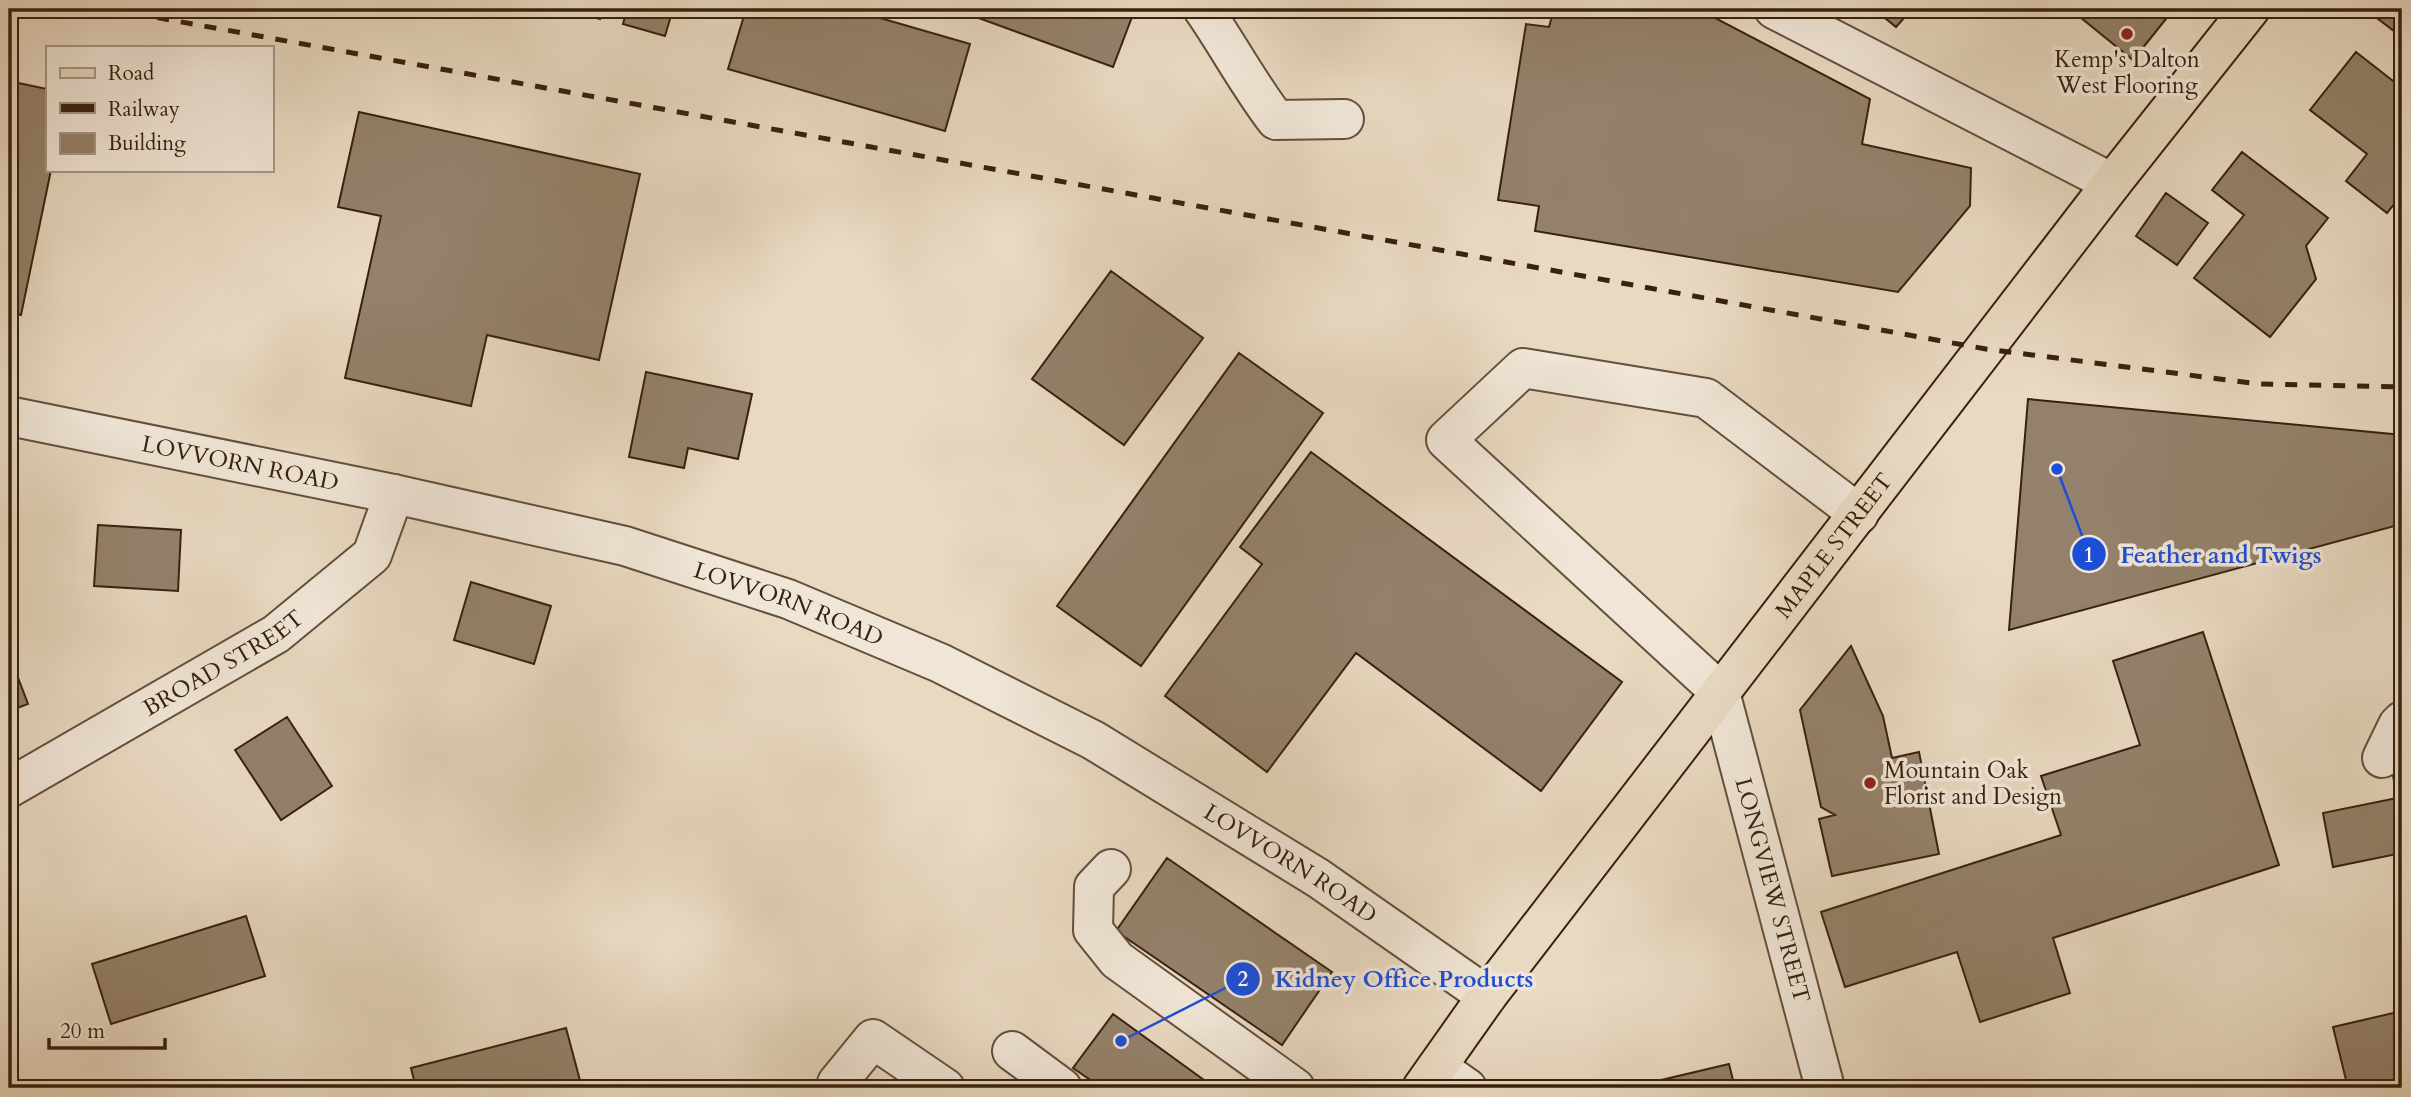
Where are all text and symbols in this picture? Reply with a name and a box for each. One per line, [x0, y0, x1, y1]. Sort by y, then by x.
marker: Kemp's Dalton West Flooring [2119, 26, 2135, 42]
place label: Kemp's Dalton West Flooring [2054, 44, 2200, 101]
legend [46, 46, 273, 172]
text: Road [108, 59, 154, 88]
text: Railway [108, 95, 180, 124]
text: Building [108, 129, 186, 158]
street label: LOVVORN ROAD [139, 428, 341, 498]
street label: MAPLE STREET [1768, 467, 1900, 625]
callout: Feather and Twigs [2072, 532, 2336, 577]
text: Feather and Twigs [2120, 539, 2322, 572]
text: 1 [2084, 541, 2094, 570]
street label: LOVVORN ROAD [690, 554, 888, 653]
street label: BROAD STREET [137, 603, 310, 724]
place label: Mountain Oak Florist and Design [1884, 755, 2062, 812]
street label: LONGVIEW STREET [1728, 774, 1818, 1006]
marker: Mountain Oak Florist and Design [1862, 775, 1878, 791]
street label: LOVVORN ROAD [1198, 797, 1383, 931]
callout: Kidney Office Products [1226, 956, 1547, 1001]
text: Kidney Office Products [1275, 963, 1533, 996]
text: 2 [1238, 965, 1249, 994]
scale bar [49, 1006, 164, 1050]
text: 20 m [60, 1017, 105, 1046]

